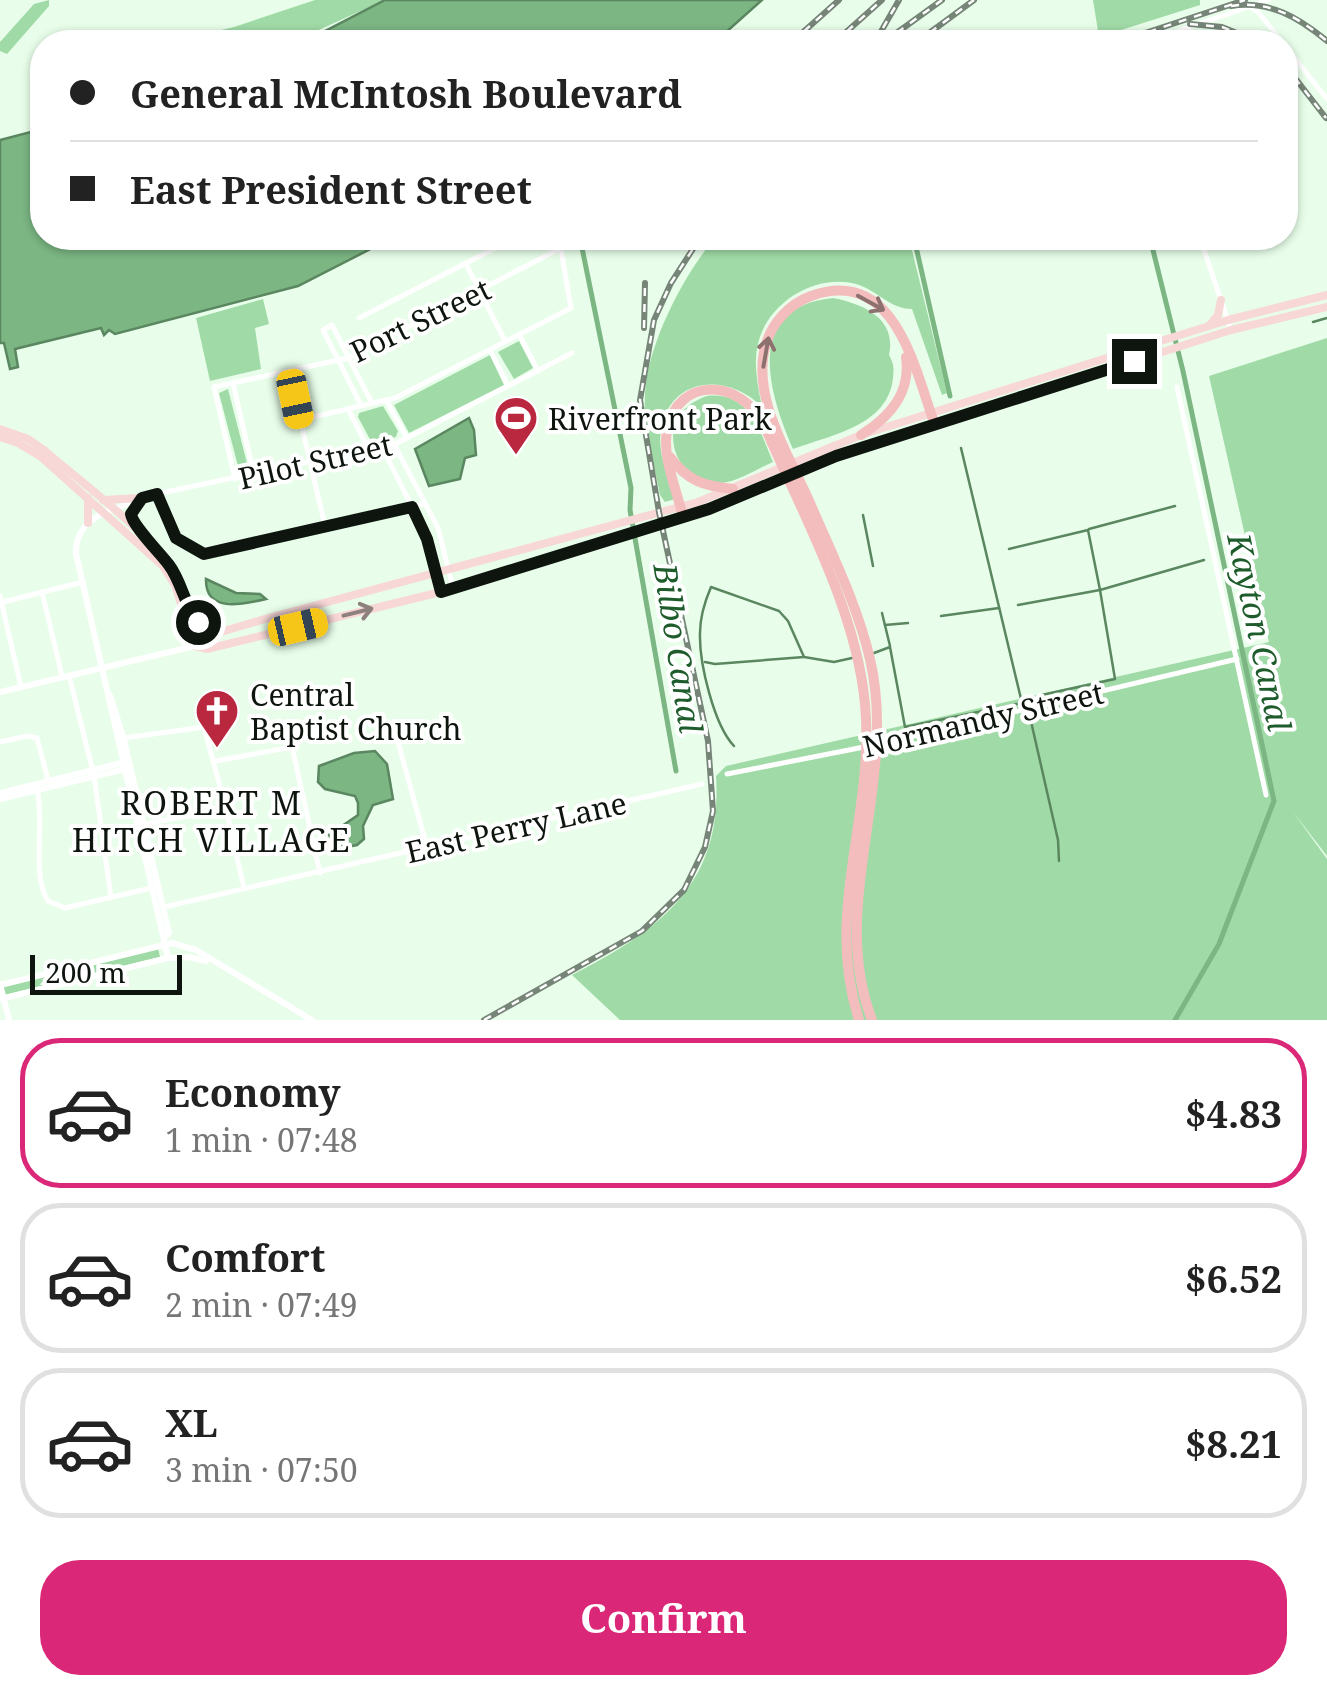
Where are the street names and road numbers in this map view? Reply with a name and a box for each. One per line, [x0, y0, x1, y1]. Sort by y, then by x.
street label: Port Street [343, 268, 497, 372]
street label: Pilot Street [234, 423, 396, 499]
street label: Normandy Street [859, 671, 1107, 767]
street label: East Perry Lane [401, 782, 631, 872]

